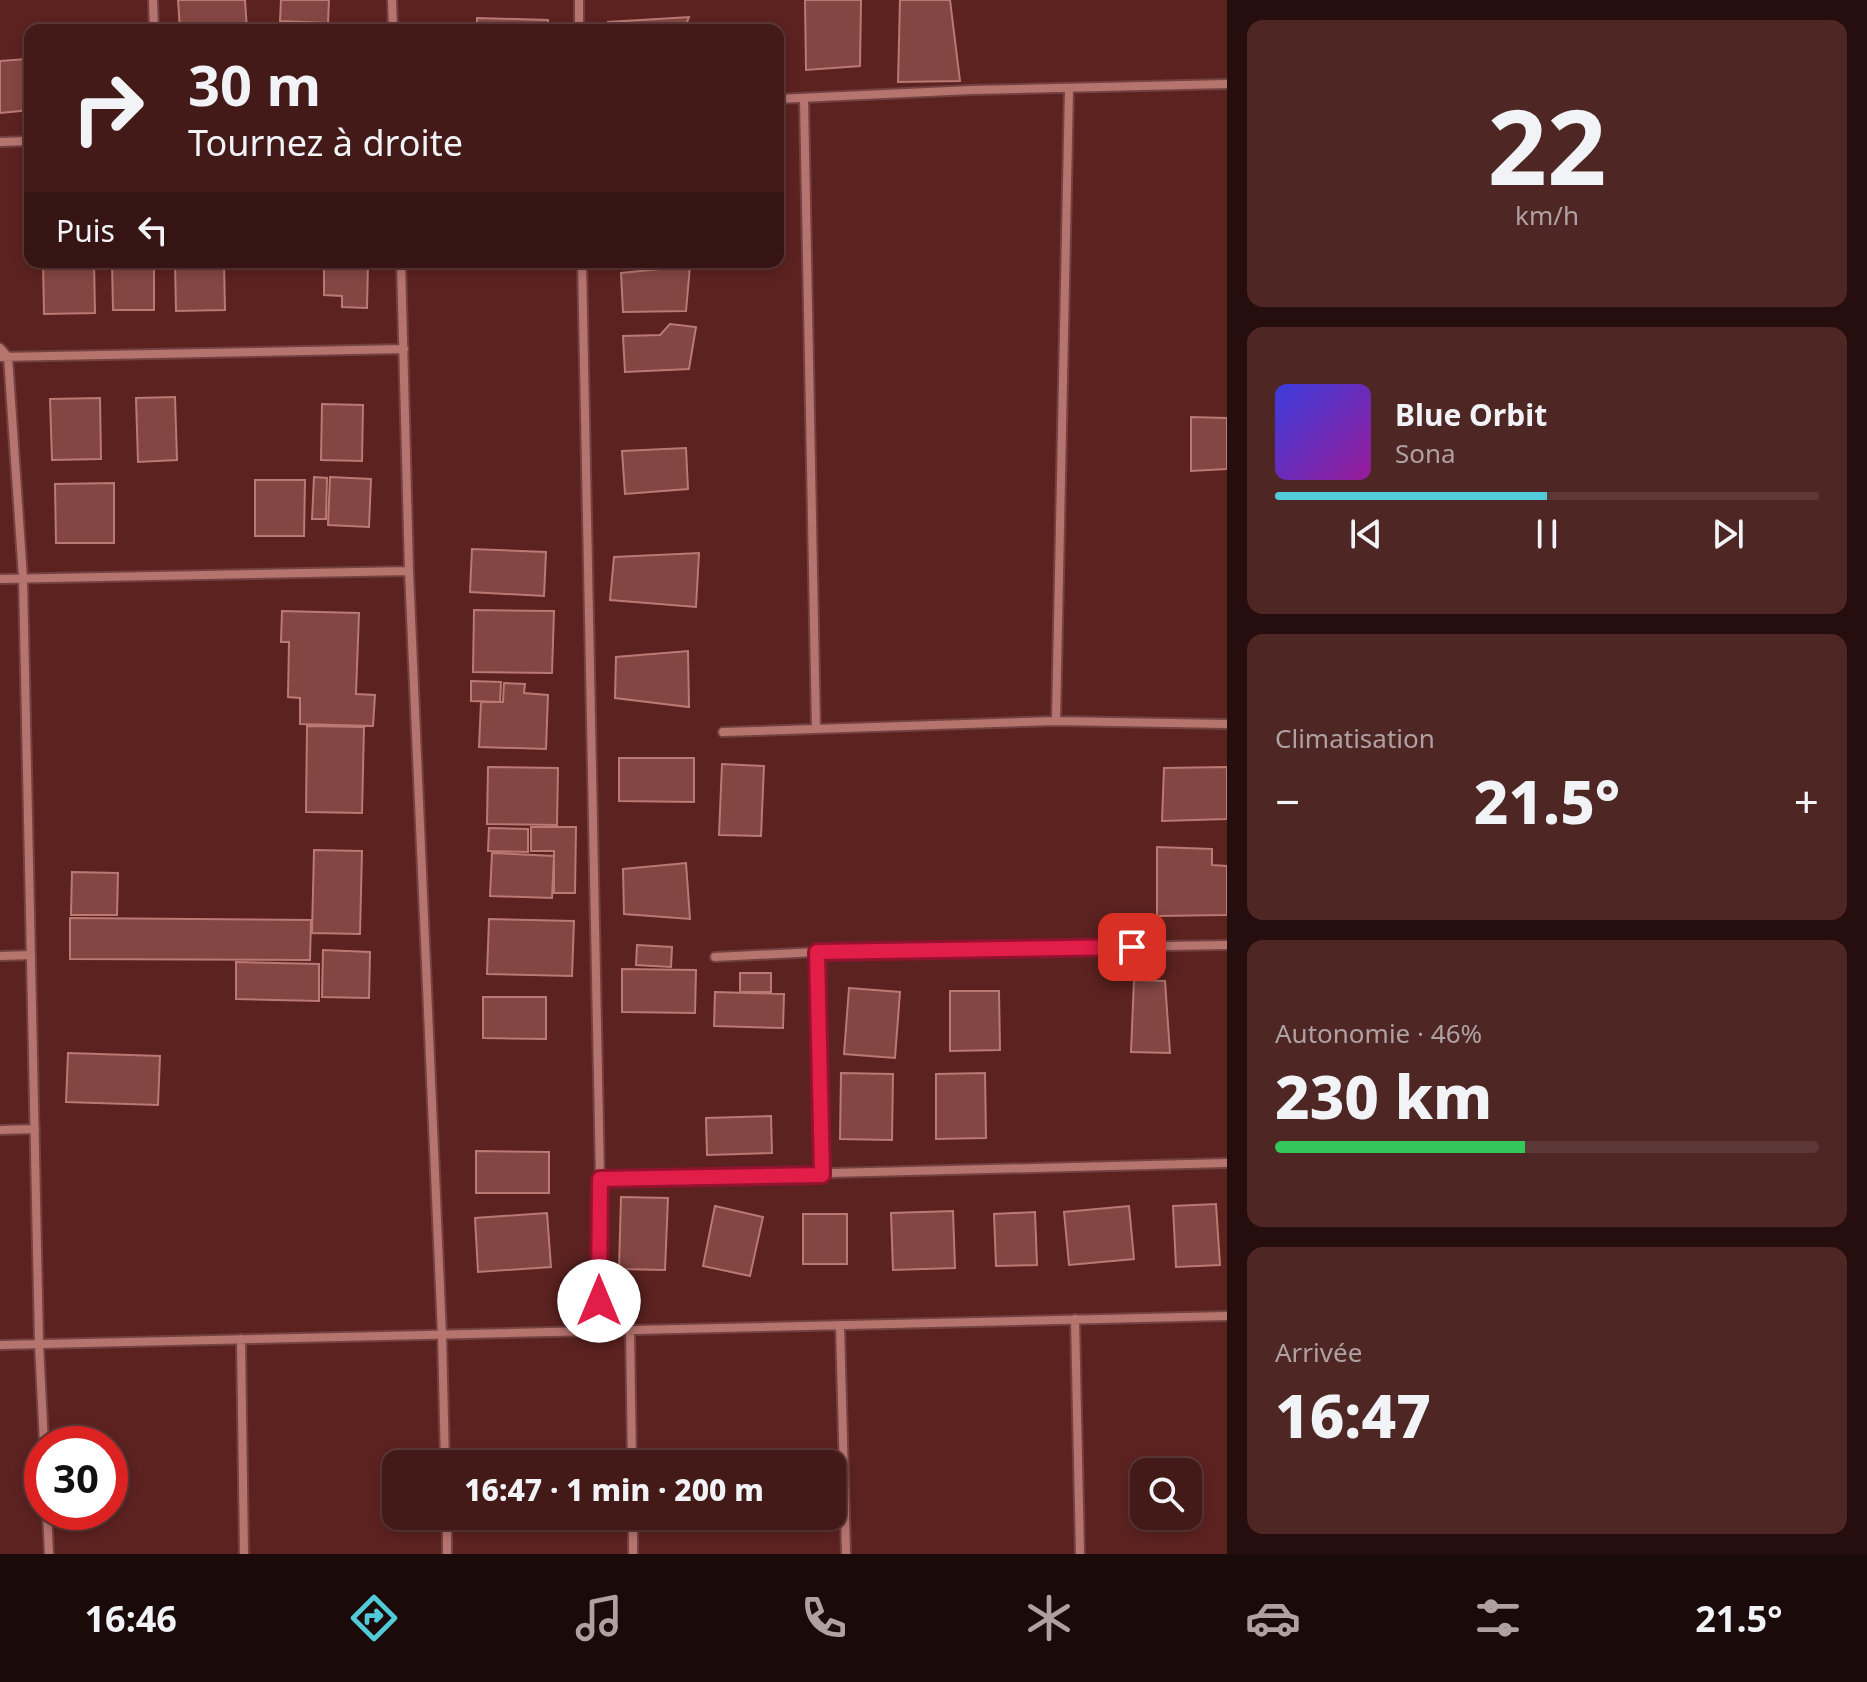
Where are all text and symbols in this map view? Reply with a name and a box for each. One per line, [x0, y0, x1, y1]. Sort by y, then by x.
text: 30 m [188, 46, 321, 122]
icon: right [56, 56, 160, 160]
text: 22 [1488, 74, 1606, 215]
text: Tournez à droite [188, 118, 463, 167]
text: km/h [1515, 197, 1579, 233]
icon: left [131, 208, 175, 252]
text: Puis [56, 210, 115, 251]
text: Blue Orbit [1395, 394, 1547, 435]
text: Sona [1395, 435, 1456, 471]
icon: previous [1344, 512, 1388, 556]
icon: pause [1525, 512, 1569, 556]
icon: next [1706, 512, 1750, 556]
text: Climatisation [1275, 720, 1435, 756]
text: 21.5° [1474, 760, 1620, 842]
text: − [1275, 771, 1300, 831]
text: + [1794, 771, 1819, 831]
pin [1098, 913, 1166, 981]
icon: arrive [1110, 925, 1154, 969]
text: Autonomie · 46% [1275, 1015, 1482, 1051]
text: 230 km [1275, 1055, 1492, 1137]
position arrow [557, 1259, 641, 1343]
text: Arrivée [1275, 1334, 1362, 1370]
text: 16:47 [1275, 1374, 1431, 1456]
speed limit sign: 30 [24, 1426, 128, 1530]
map controls [1130, 1458, 1202, 1530]
button: search [1130, 1458, 1202, 1530]
text: 16:47 · 1 min · 200 m [464, 1469, 764, 1510]
icon: directions [346, 1590, 402, 1646]
icon: music [571, 1590, 627, 1646]
icon: phone [796, 1590, 852, 1646]
icon: climate [1021, 1590, 1077, 1646]
icon: car [1245, 1590, 1301, 1646]
icon: filters [1470, 1590, 1526, 1646]
text: 16:46 [84, 1594, 177, 1643]
text: 21.5° [1695, 1594, 1782, 1643]

